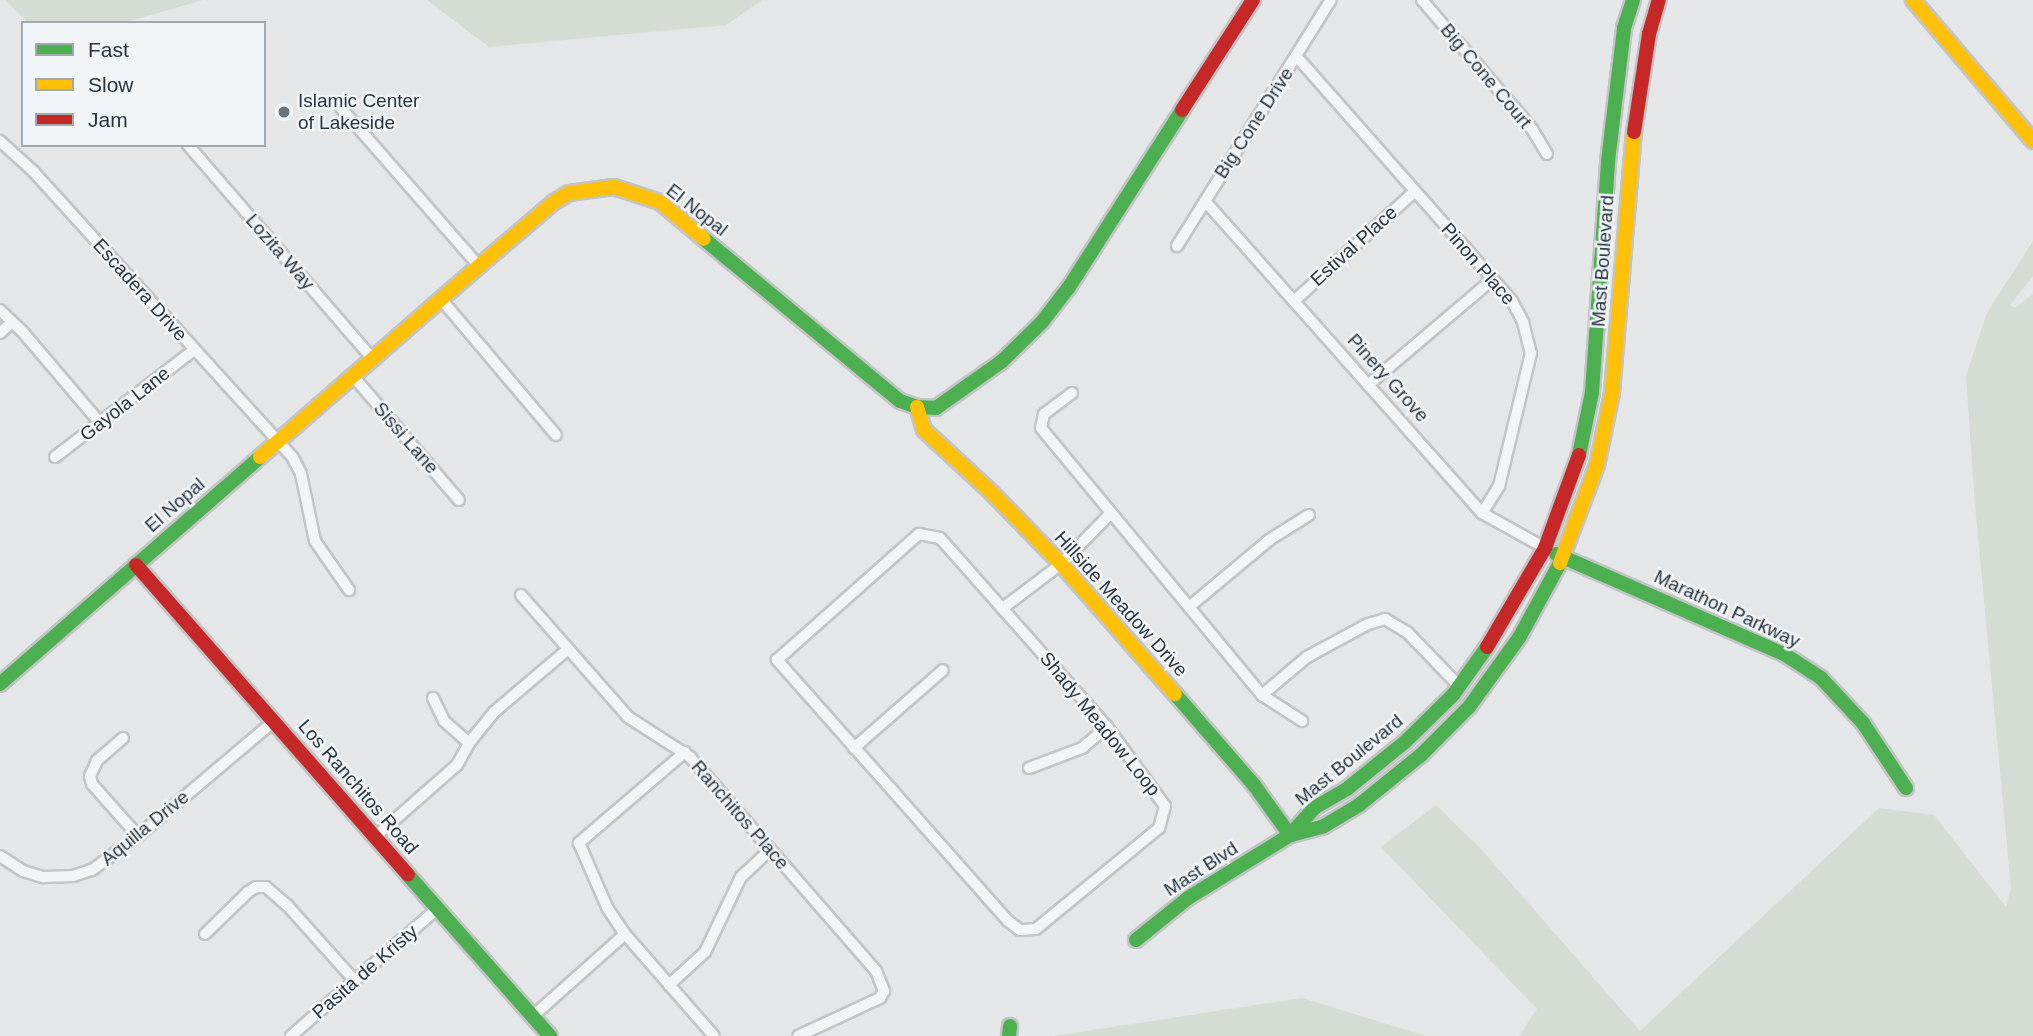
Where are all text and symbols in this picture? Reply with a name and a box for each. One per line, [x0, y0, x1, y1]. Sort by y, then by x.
street label: Big Cone Court [1436, 19, 1536, 133]
legend [21, 21, 266, 147]
text: Fast [88, 38, 129, 61]
street label: Big Cone Drive [1210, 63, 1298, 183]
text: Slow [88, 73, 134, 96]
place label: Islamic Center of Lakeside [298, 90, 419, 134]
marker: Islamic Center of Lakeside [276, 104, 292, 120]
text: Jam [88, 108, 128, 131]
street label: El Nopal [662, 179, 732, 241]
street label: Mast Boulevard [1587, 194, 1619, 328]
street label: Estival Place [1306, 201, 1402, 291]
street label: Lozita Way [241, 209, 319, 295]
street label: Pinon Place [1436, 218, 1520, 310]
street label: Escadera Drive [88, 234, 192, 346]
street label: Pinery Grove [1342, 329, 1434, 427]
street label: Gayola Lane [76, 362, 174, 446]
street label: Sissi Lane [369, 397, 443, 479]
street label: El Nopal [140, 473, 210, 537]
street label: Hillside Meadow Drive [1050, 527, 1192, 681]
street label: Marathon Parkway [1650, 565, 1804, 653]
street label: Shady Meadow Loop [1035, 647, 1165, 801]
street label: Mast Boulevard [1291, 710, 1407, 810]
street label: Los Ranchitos Road [293, 715, 423, 859]
street label: Ranchitos Place [686, 756, 794, 874]
street label: Aquilla Drive [96, 786, 194, 870]
street label: Mast Blvd [1160, 837, 1242, 901]
street label: Pasita de Kristy [308, 920, 422, 1024]

